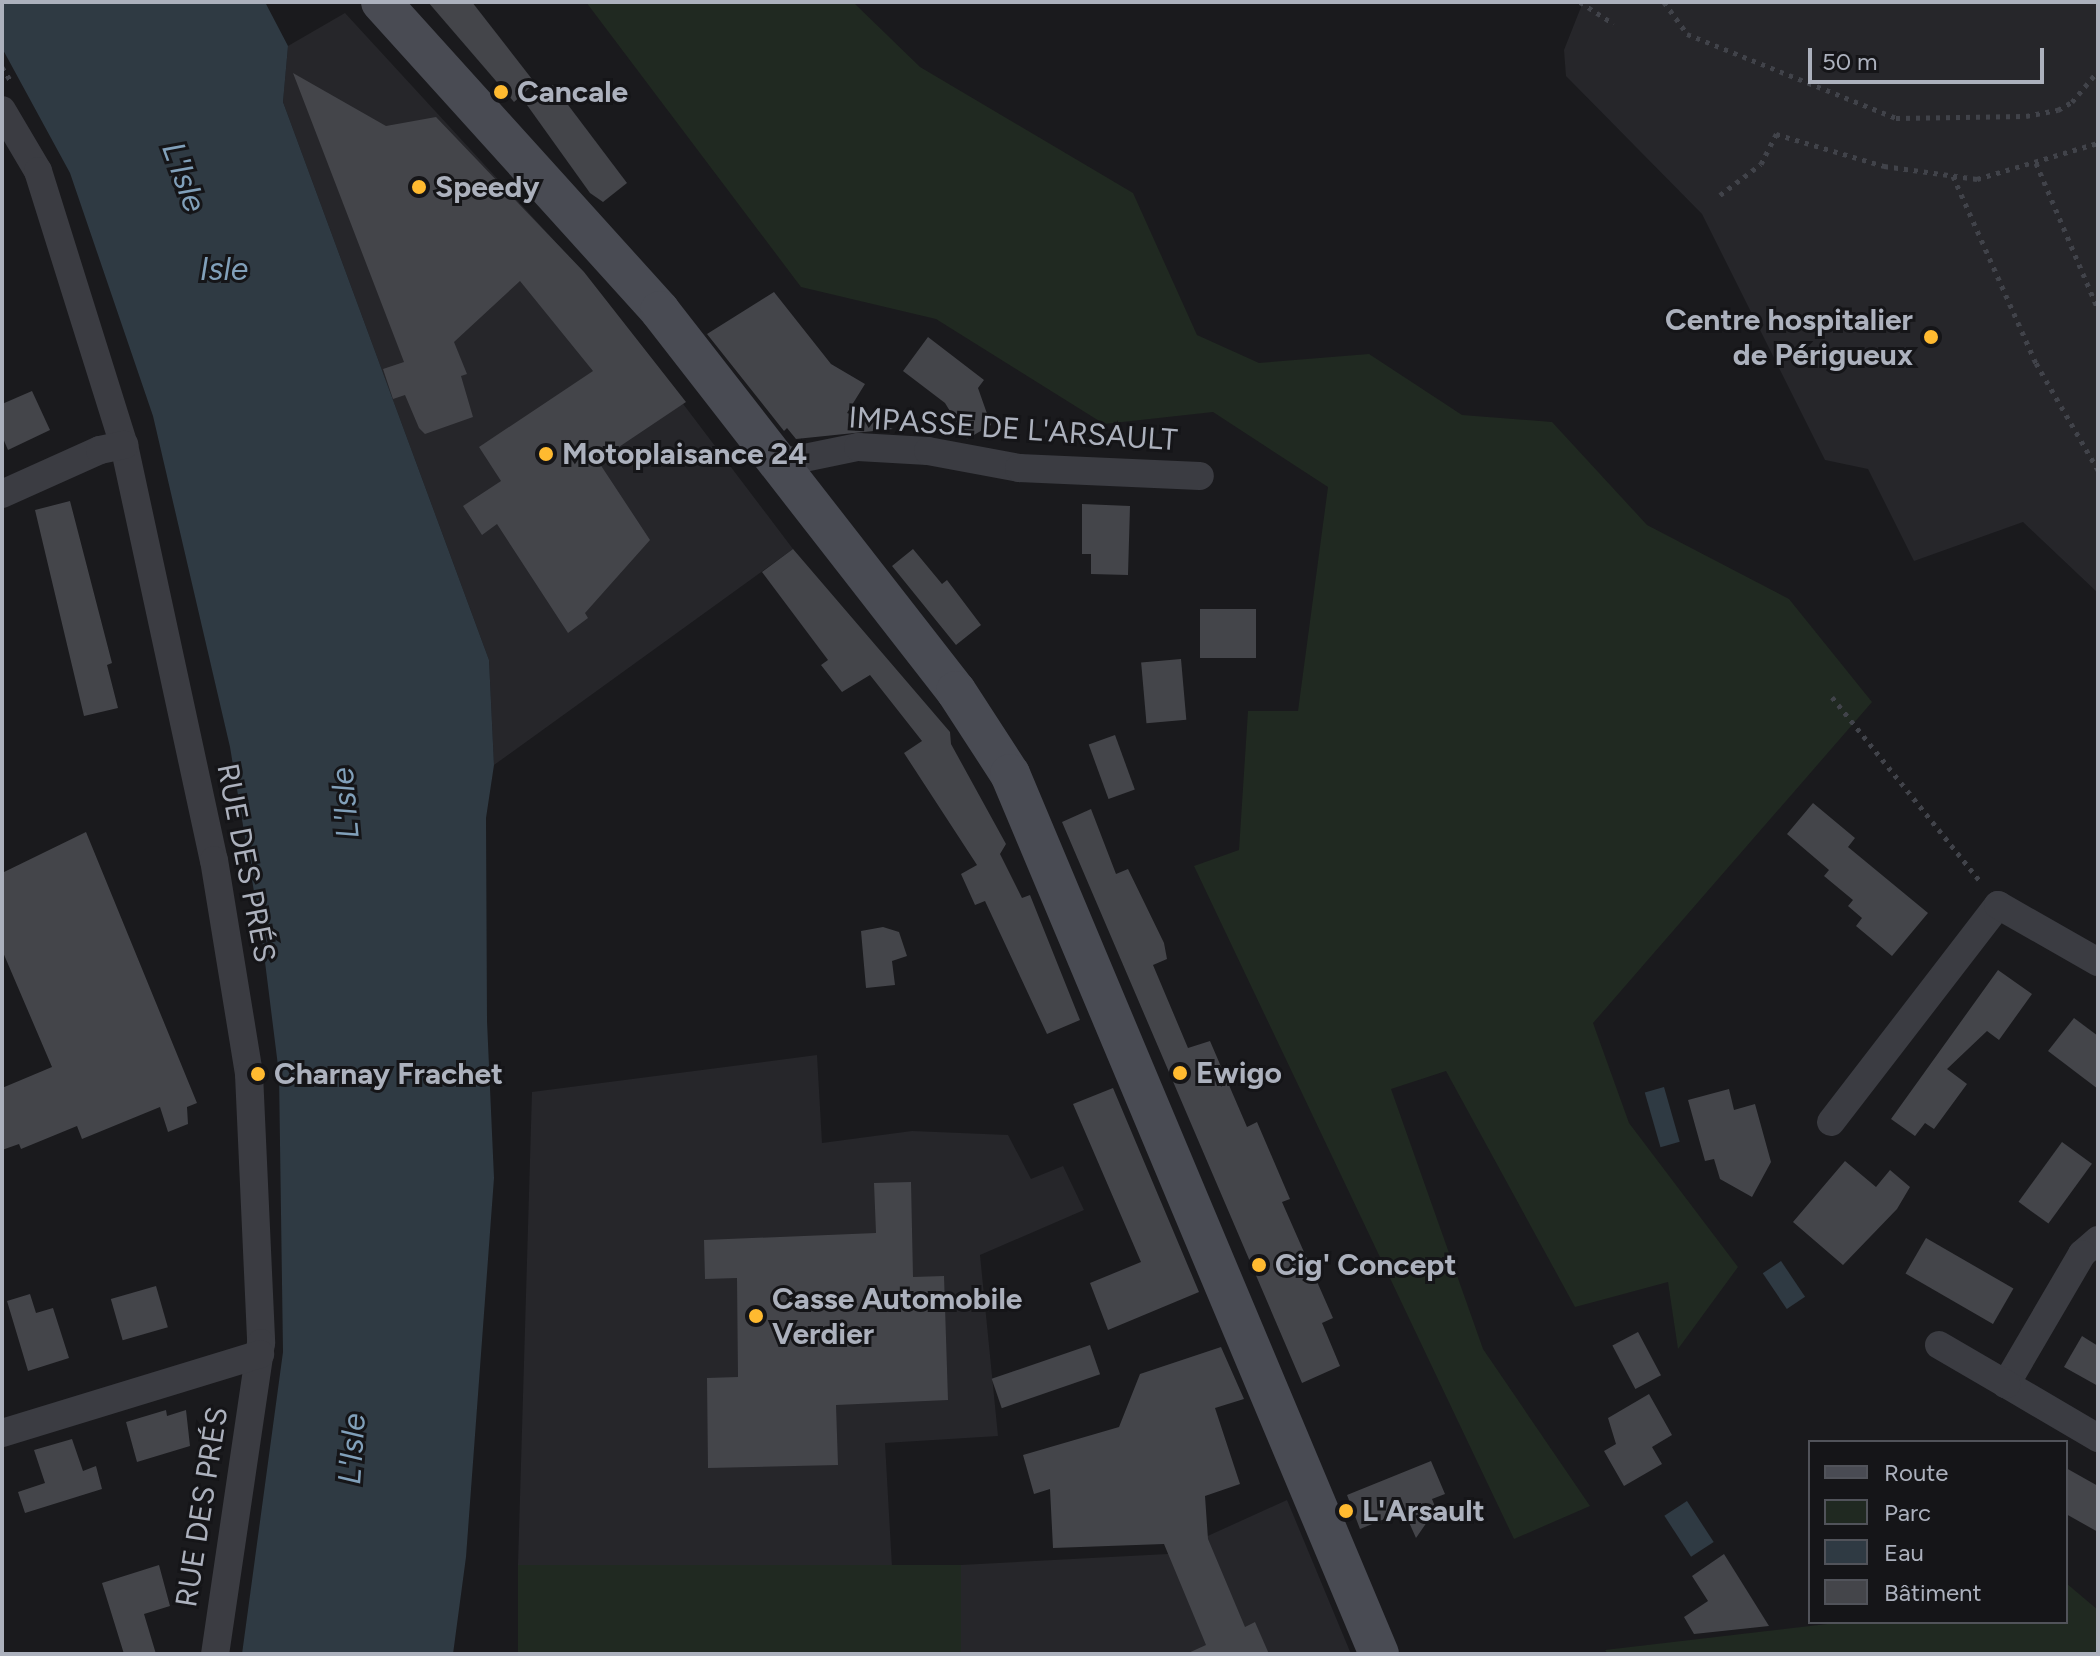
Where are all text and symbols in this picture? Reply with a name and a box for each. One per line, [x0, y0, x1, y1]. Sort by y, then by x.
scale bar [1812, 32, 2048, 82]
text: 50 m [1822, 47, 1878, 76]
place label: Cancale [517, 74, 628, 110]
marker: Cancale [492, 83, 510, 101]
water label: L'Isle [154, 137, 214, 217]
place label: Speedy [435, 169, 540, 205]
marker: Speedy [410, 178, 428, 196]
water label: Isle [200, 250, 248, 288]
place label: Centre hospitalier de Périgueux [1665, 302, 1913, 372]
marker: Centre hospitalier de Périgueux [1920, 326, 1942, 348]
street label: IMPASSE DE L'ARSAULT [847, 400, 1179, 458]
place label: Motoplaisance 24 [562, 436, 807, 472]
marker: Motoplaisance 24 [537, 445, 555, 463]
street label: RUE DES PRÉS [209, 761, 283, 965]
water label: L'Isle [323, 766, 367, 840]
place label: Ewigo [1196, 1055, 1282, 1091]
place label: Charnay Frachet [274, 1056, 503, 1092]
marker: Ewigo [1171, 1064, 1189, 1082]
marker: Charnay Frachet [249, 1065, 267, 1083]
place label: Cig' Concept [1275, 1247, 1456, 1283]
marker: Cig' Concept [1250, 1256, 1268, 1274]
place label: Casse Automobile Verdier [772, 1281, 1022, 1352]
marker: Casse Automobile Verdier [747, 1307, 765, 1325]
street label: RUE DES PRÉS [168, 1405, 236, 1609]
water label: L'Isle [330, 1412, 374, 1486]
legend [1808, 1440, 2068, 1624]
text: Route [1884, 1458, 1948, 1487]
place label: L'Arsault [1362, 1493, 1485, 1529]
text: Parc [1884, 1498, 1931, 1527]
marker: L'Arsault [1337, 1502, 1355, 1520]
text: Eau [1884, 1538, 1924, 1567]
text: Bâtiment [1884, 1578, 1982, 1607]

